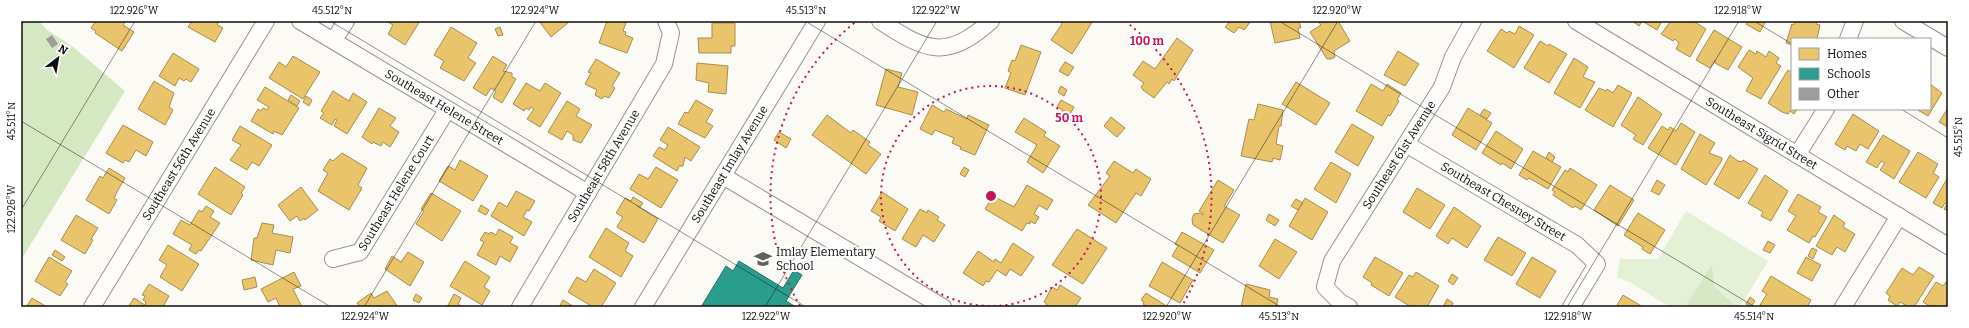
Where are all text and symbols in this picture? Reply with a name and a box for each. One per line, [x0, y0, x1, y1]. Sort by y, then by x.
text: 122.926°W [110, 5, 159, 17]
text: 45.512°N [312, 5, 352, 17]
text: 122.924°W [511, 5, 560, 17]
text: 45.513°N [786, 5, 826, 17]
text: 122.922°W [912, 5, 961, 17]
text: 122.920°W [1312, 5, 1362, 17]
text: 122.918°W [1714, 5, 1762, 17]
text: 100 m [1130, 34, 1165, 48]
north arrow [38, 38, 78, 78]
legend [1791, 38, 1931, 110]
text: N [56, 42, 70, 58]
text: Homes [1827, 47, 1867, 61]
street label: Southeast Helene Street [383, 66, 506, 148]
text: Schools [1827, 67, 1871, 81]
text: Other [1827, 87, 1860, 101]
street label: Southeast Sigrid Street [1703, 94, 1821, 173]
street label: Southeast 61st Avenue [1360, 98, 1439, 212]
text: 45.511°N [6, 102, 18, 140]
street label: Southeast Imlay Avenue [689, 103, 771, 226]
street label: Southeast 56th Avenue [139, 106, 218, 223]
street label: Southeast 58th Avenue [565, 107, 642, 225]
text: 50 m [1055, 111, 1083, 125]
text: 45.515°N [1953, 117, 1965, 157]
street label: Southeast Helene Court [355, 132, 437, 253]
street label: Southeast Chesney Street [1438, 159, 1569, 244]
text: 122.926°W [6, 184, 18, 233]
centre of rings [984, 189, 998, 203]
place label: Imlay Elementary School [776, 245, 876, 273]
school or university icon: Imlay Elementary School [753, 249, 773, 269]
text: 122.924°W [341, 311, 390, 323]
text: 122.922°W [742, 311, 791, 323]
text: 122.920°W [1142, 311, 1192, 323]
text: 45.513°N [1259, 311, 1299, 323]
text: 122.918°W [1544, 311, 1592, 323]
text: 45.514°N [1734, 311, 1774, 323]

